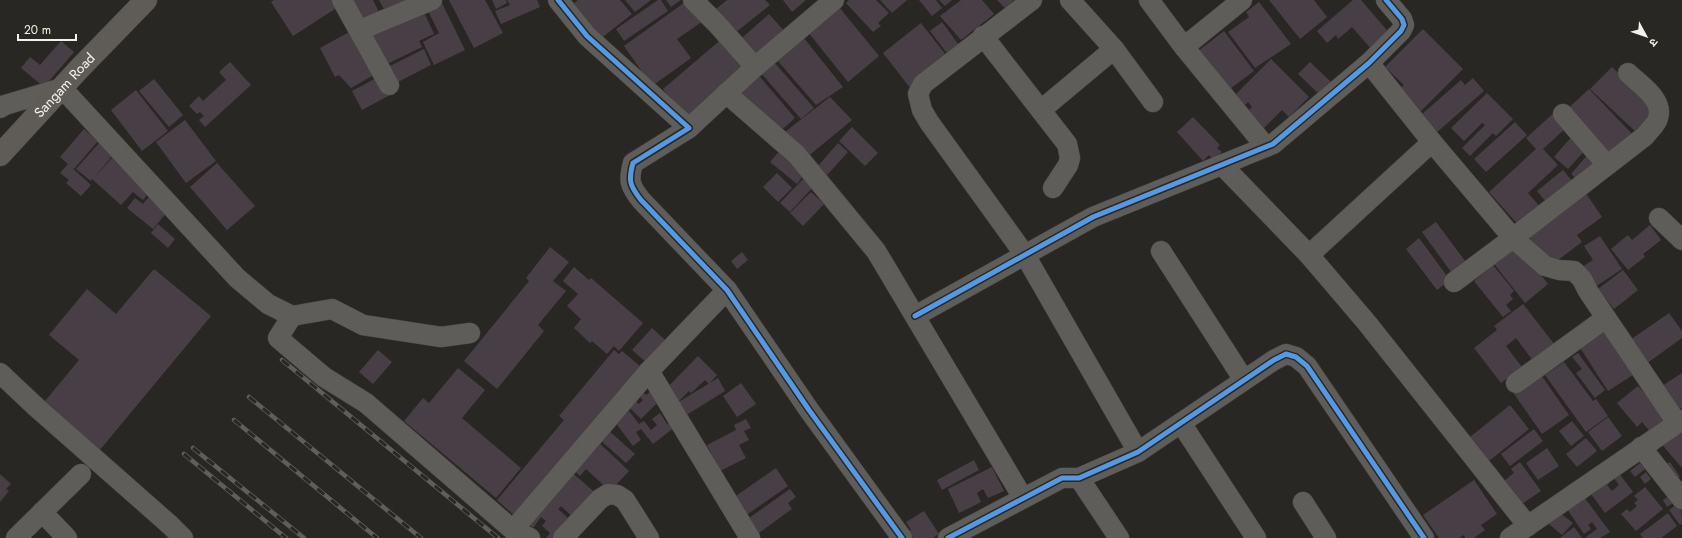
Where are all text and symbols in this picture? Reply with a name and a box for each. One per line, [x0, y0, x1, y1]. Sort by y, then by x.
scale bar [18, 16, 76, 42]
north arrow [1626, 16, 1666, 56]
text: 20 m [24, 21, 51, 39]
text: उ [1645, 35, 1662, 50]
street label: Sangam Road [29, 48, 100, 122]

